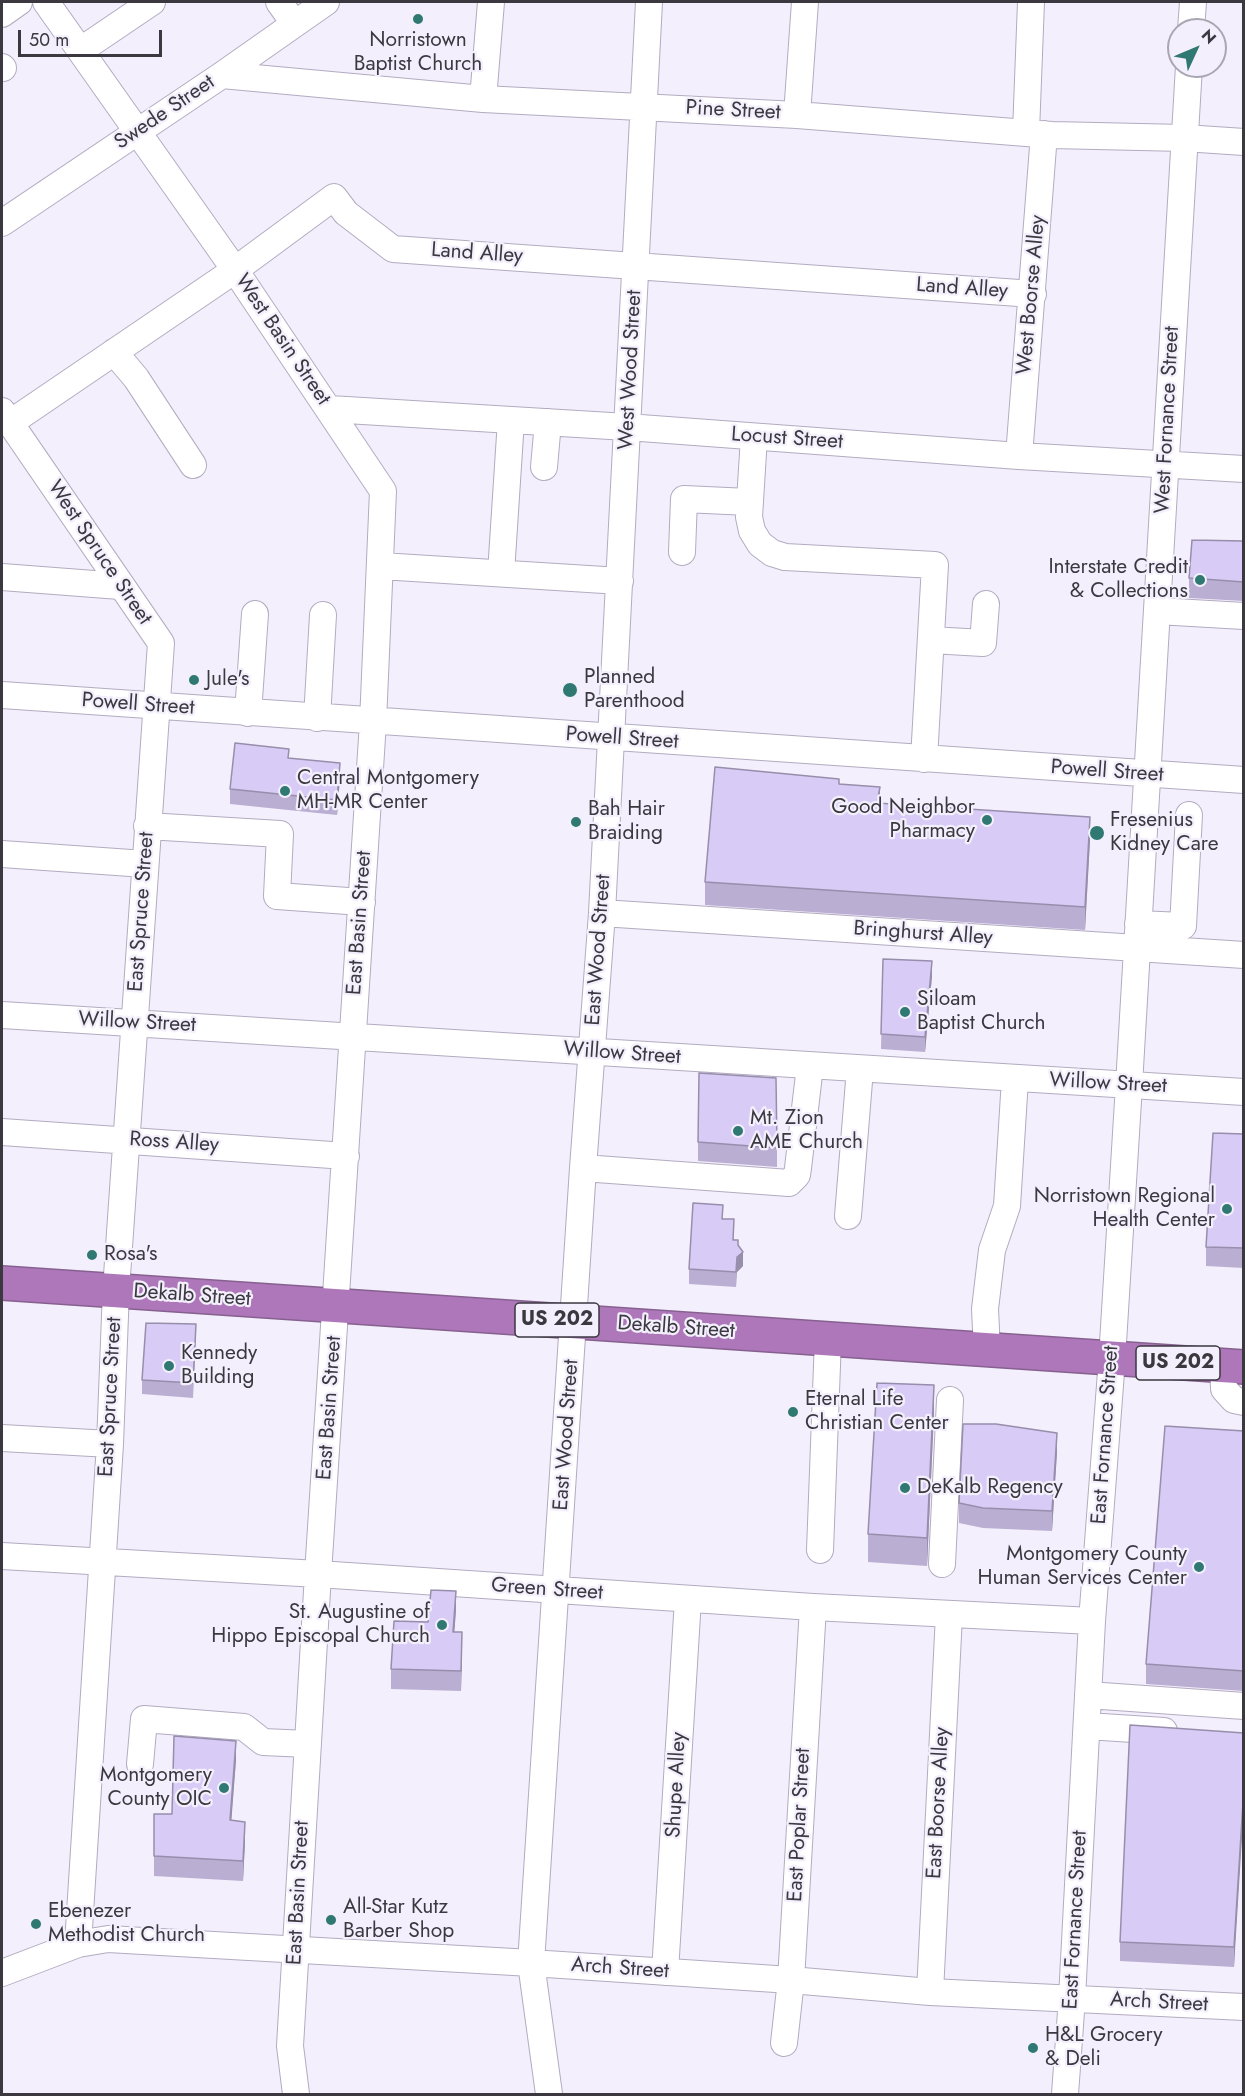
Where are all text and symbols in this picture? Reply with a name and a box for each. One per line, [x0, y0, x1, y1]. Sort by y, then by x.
marker: Norristown Baptist Church [411, 12, 425, 26]
scale bar [21, 18, 165, 56]
north arrow [1167, 18, 1227, 78]
text: N [1196, 24, 1222, 49]
text: 50 m [29, 27, 69, 53]
place label: Norristown Baptist Church [354, 28, 482, 78]
street label: Swede Street [110, 70, 220, 156]
street label: Pine Street [685, 96, 781, 126]
street label: West Boorse Alley [1012, 214, 1052, 376]
street label: Land Alley [430, 238, 524, 270]
street label: West Basin Street [229, 270, 335, 410]
street label: Land Alley [915, 273, 1009, 305]
street label: West Wood Street [614, 289, 648, 451]
street label: West Fornance Street [1151, 326, 1185, 514]
street label: Locust Street [730, 423, 844, 455]
street label: West Spruce Street [41, 476, 157, 630]
place label: Interstate Credit & Collections [1048, 555, 1188, 605]
marker: Interstate Credit & Collections [1193, 573, 1207, 587]
place label: Planned Parenthood [584, 665, 685, 715]
place label: Jule's [206, 667, 249, 693]
marker: Jule's [187, 673, 201, 687]
marker: Planned Parenthood [561, 681, 579, 699]
street label: Powell Street [81, 688, 195, 722]
street label: Powell Street [565, 722, 679, 756]
street label: Powell Street [1050, 755, 1164, 789]
place label: Central Montgomery MH-MR Center [297, 766, 479, 816]
marker: Central Montgomery MH-MR Center [278, 784, 292, 798]
place label: Good Neighbor Pharmacy [831, 795, 975, 845]
place label: Bah Hair Braiding [588, 797, 665, 847]
place label: Fresenius Kidney Care [1110, 808, 1219, 858]
marker: Good Neighbor Pharmacy [980, 813, 994, 827]
marker: Bah Hair Braiding [569, 815, 583, 829]
marker: Fresenius Kidney Care [1088, 824, 1106, 842]
street label: East Spruce Street [124, 831, 160, 993]
street label: East Basin Street [342, 850, 378, 996]
street label: East Wood Street [581, 873, 617, 1027]
street label: Bringhurst Alley [852, 917, 994, 951]
place label: Siloam Baptist Church [917, 987, 1045, 1037]
marker: Siloam Baptist Church [898, 1005, 912, 1019]
street label: Willow Street [78, 1007, 196, 1039]
street label: Willow Street [562, 1037, 682, 1071]
street label: Willow Street [1049, 1068, 1167, 1100]
place label: Mt. Zion AME Church [750, 1106, 863, 1156]
marker: Mt. Zion AME Church [731, 1124, 745, 1138]
street label: Ross Alley [128, 1127, 220, 1159]
place label: Norristown Regional Health Center [1034, 1184, 1215, 1234]
marker: Norristown Regional Health Center [1220, 1202, 1234, 1216]
place label: Rosa's [104, 1242, 158, 1268]
marker: Rosa's [85, 1248, 99, 1262]
street label: Dekalb Street [132, 1279, 252, 1313]
road number: US 202 [515, 1303, 599, 1337]
street label: Dekalb Street [616, 1311, 736, 1345]
street label: East Spruce Street [94, 1316, 128, 1478]
street label: East Basin Street [312, 1335, 348, 1481]
place label: Kennedy Building [181, 1341, 257, 1391]
street label: East Fornance Street [1087, 1345, 1125, 1525]
road number: US 202 [1136, 1346, 1220, 1380]
street label: East Wood Street [549, 1358, 585, 1512]
marker: Kennedy Building [162, 1359, 176, 1373]
place label: Eternal Life Christian Center [805, 1387, 949, 1437]
marker: Eternal Life Christian Center [786, 1405, 800, 1419]
place label: DeKalb Regency [917, 1475, 1063, 1501]
marker: DeKalb Regency [898, 1481, 912, 1495]
place label: Montgomery County Human Services Center [977, 1542, 1187, 1592]
marker: Montgomery County Human Services Center [1192, 1560, 1206, 1574]
street label: Green Street [490, 1574, 604, 1606]
place label: St. Augustine of Hippo Episcopal Church [211, 1600, 430, 1650]
marker: St. Augustine of Hippo Episcopal Church [435, 1618, 449, 1632]
street label: East Boorse Alley [922, 1726, 956, 1880]
street label: Shupe Alley [662, 1731, 692, 1839]
street label: East Poplar Street [783, 1747, 817, 1903]
place label: Montgomery County OIC [100, 1763, 212, 1813]
marker: Montgomery County OIC [217, 1781, 231, 1795]
street label: East Basin Street [283, 1820, 315, 1966]
street label: East Fornance Street [1059, 1830, 1093, 2010]
place label: All-Star Kutz Barber Shop [343, 1895, 454, 1945]
place label: Ebenezer Methodist Church [48, 1899, 205, 1949]
marker: All-Star Kutz Barber Shop [324, 1913, 338, 1927]
marker: Ebenezer Methodist Church [29, 1917, 43, 1931]
street label: Arch Street [570, 1953, 670, 1985]
street label: Arch Street [1109, 1988, 1209, 2018]
place label: H&L Grocery & Deli [1045, 2023, 1162, 2073]
marker: H&L Grocery & Deli [1026, 2041, 1040, 2055]

